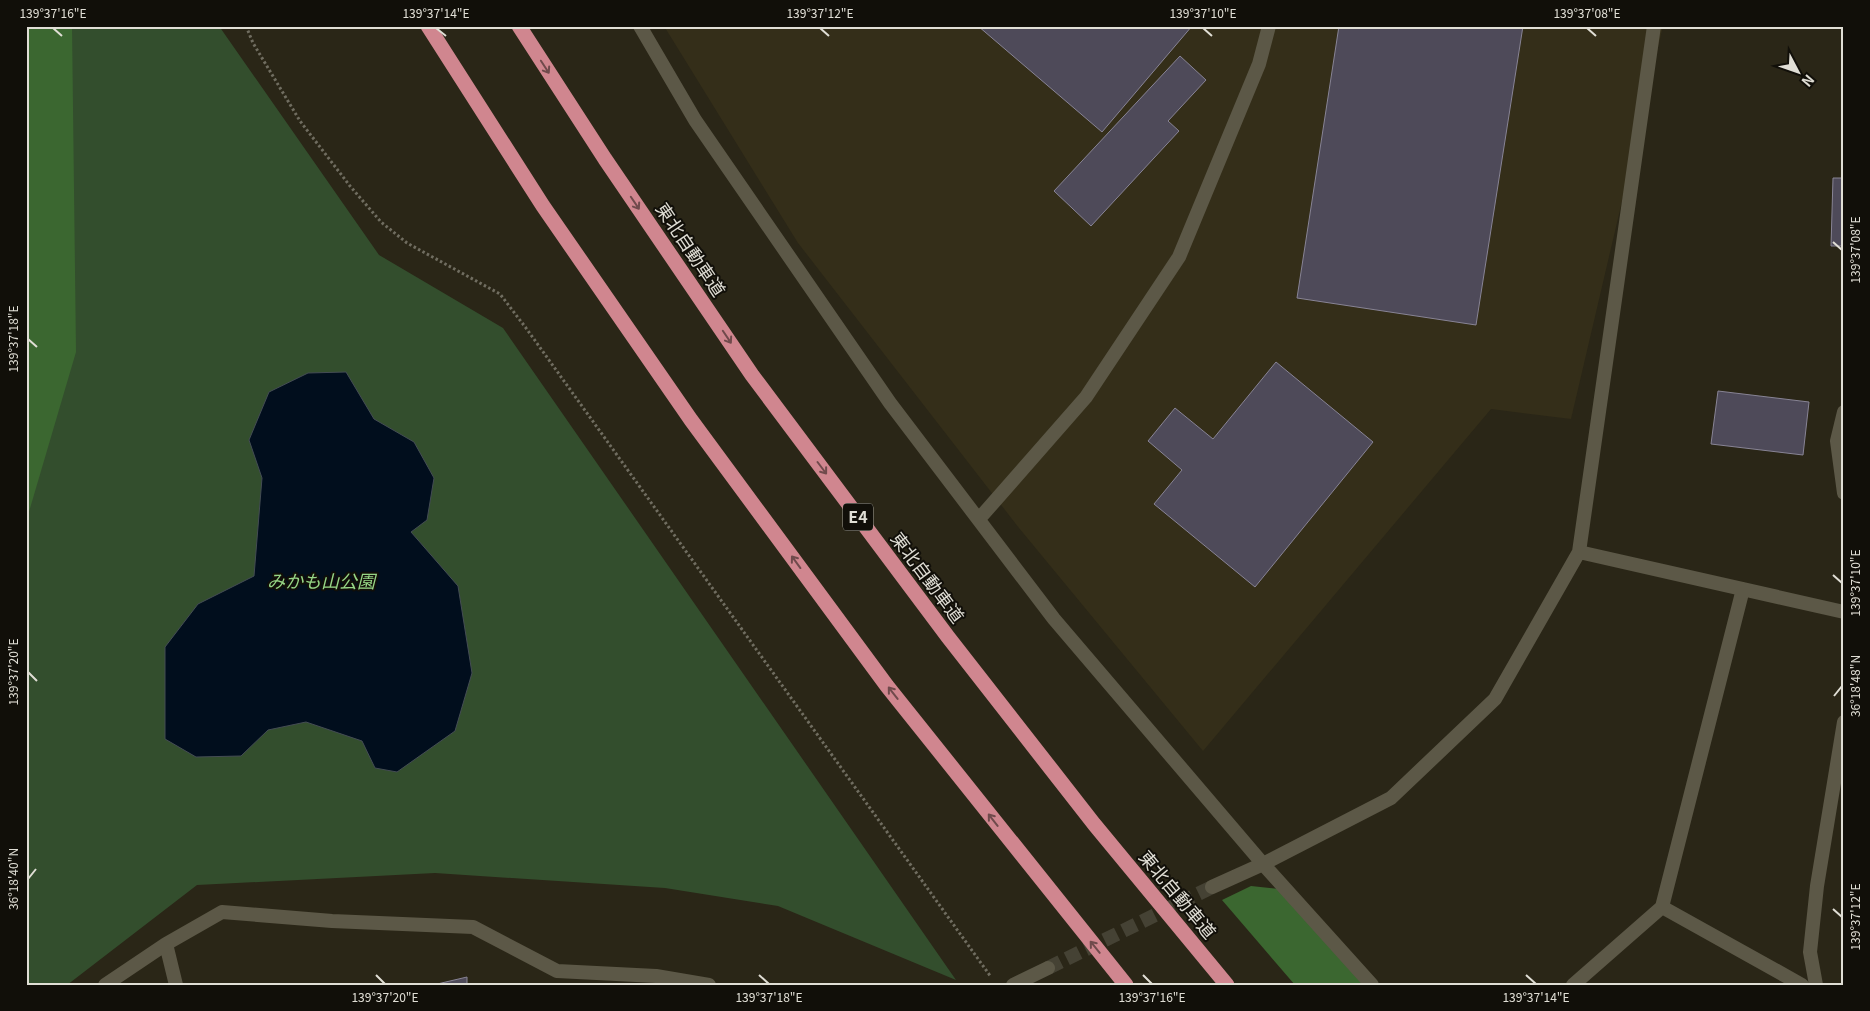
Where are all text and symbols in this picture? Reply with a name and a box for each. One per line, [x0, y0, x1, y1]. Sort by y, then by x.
text: 139°37'16"E [19, 4, 87, 21]
text: 139°37'14"E [402, 4, 470, 21]
text: 139°37'12"E [786, 4, 854, 21]
text: 139°37'10"E [1169, 4, 1237, 21]
text: 139°37'08"E [1553, 4, 1621, 21]
north arrow [1772, 48, 1822, 98]
one-way arrow [541, 60, 551, 74]
text: N [1798, 71, 1820, 92]
one-way arrow [630, 196, 640, 210]
street label: 東北自動車道 [651, 197, 733, 301]
text: 139°37'08"E [1846, 216, 1863, 284]
text: 139°37'18"E [4, 305, 21, 373]
one-way arrow [721, 330, 732, 344]
one-way arrow [817, 461, 827, 475]
road number: E4 [843, 504, 873, 530]
street label: 東北自動車道 [886, 526, 971, 628]
text: 139°37'10"E [1846, 549, 1863, 617]
one-way arrow [791, 555, 801, 569]
park label: みかも山公園 [267, 567, 378, 593]
text: 139°37'20"E [4, 638, 21, 706]
text: 36°18'48"N [1846, 655, 1863, 717]
one-way arrow [887, 686, 898, 699]
one-way arrow [988, 814, 999, 827]
street label: 東北自動車道 [1134, 844, 1223, 943]
text: 36°18'40"N [4, 848, 21, 910]
text: 139°37'12"E [1846, 883, 1863, 951]
one-way arrow [1090, 941, 1101, 954]
text: 139°37'20"E [351, 988, 419, 1005]
text: 139°37'18"E [735, 988, 803, 1005]
text: 139°37'16"E [1118, 988, 1186, 1005]
text: 139°37'14"E [1502, 988, 1570, 1005]

